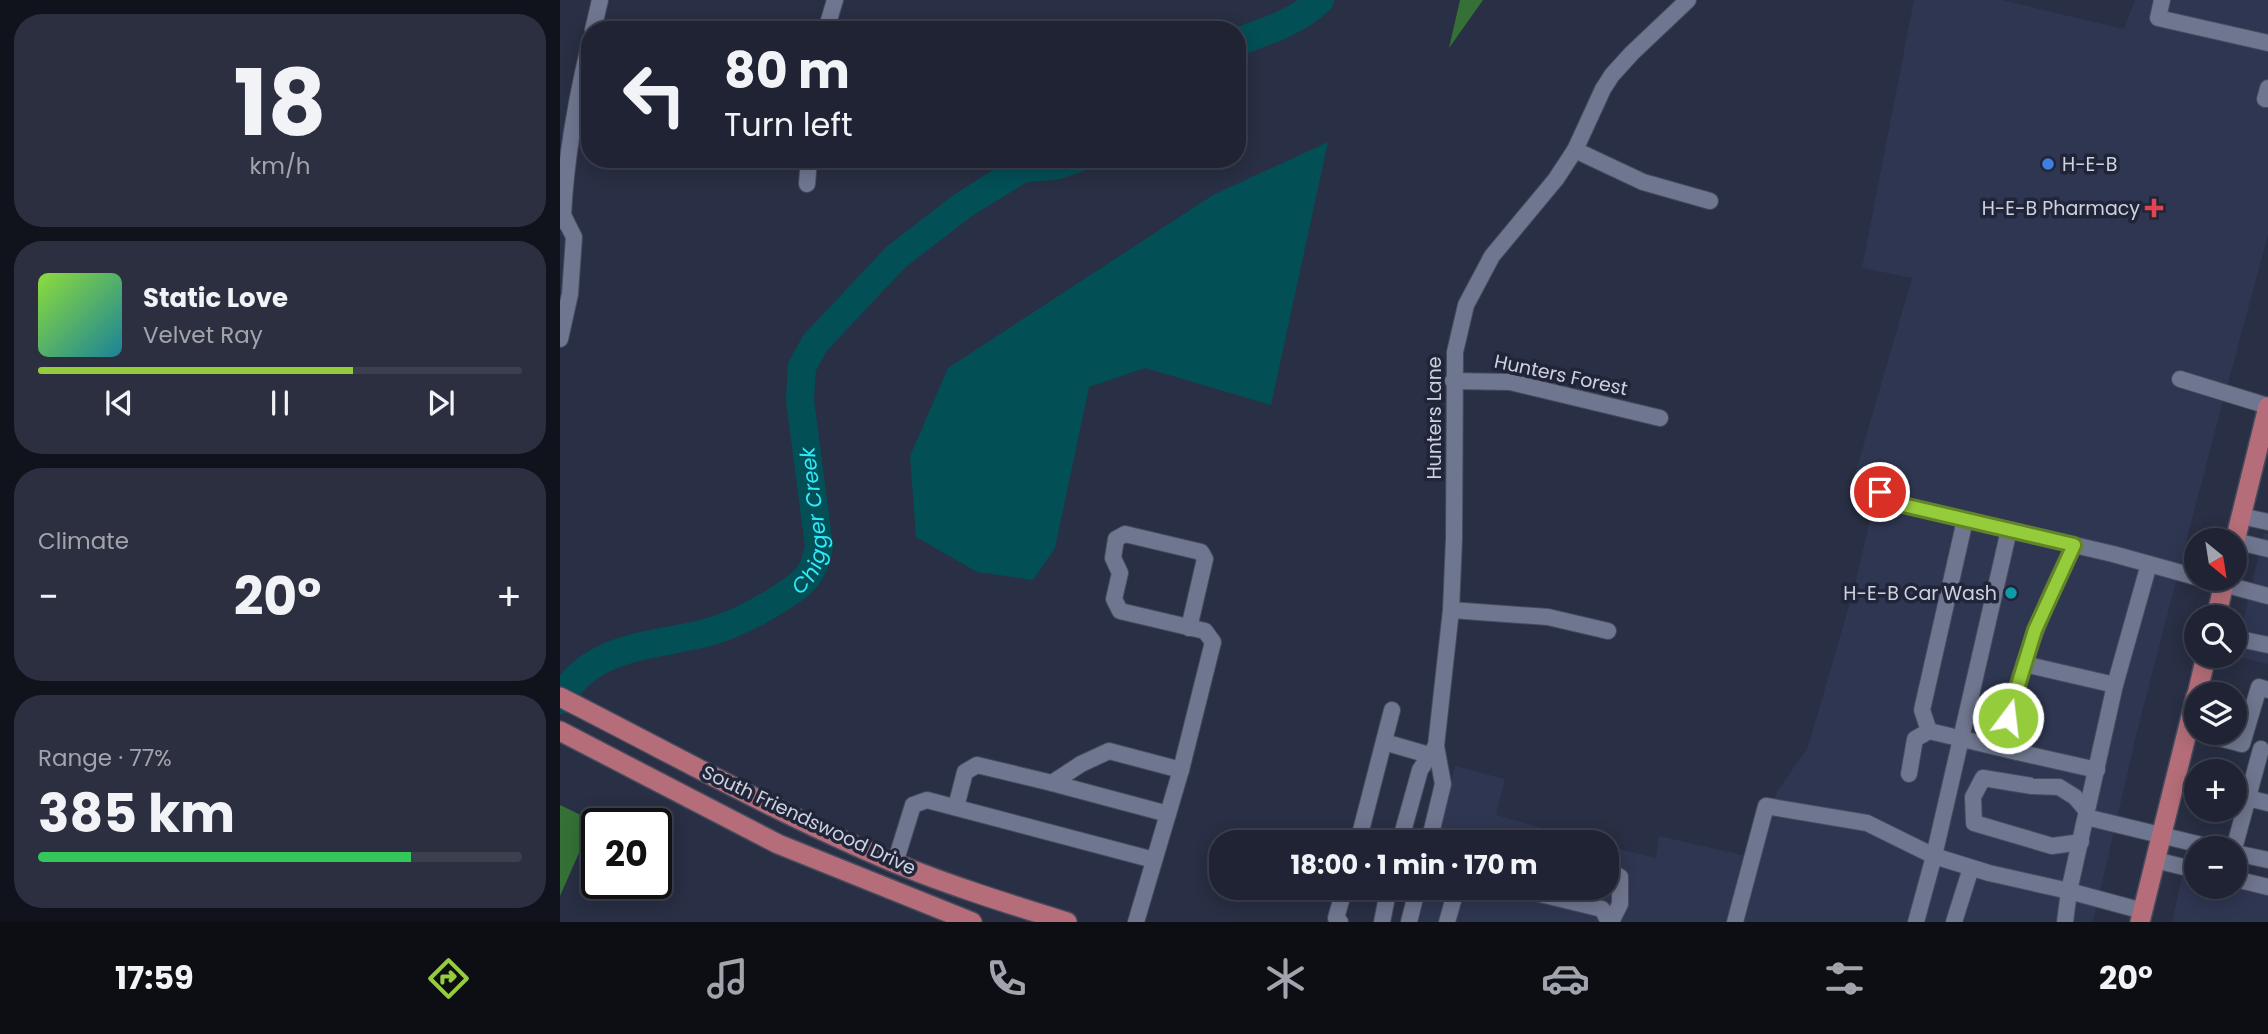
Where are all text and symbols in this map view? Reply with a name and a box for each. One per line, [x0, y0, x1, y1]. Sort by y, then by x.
text: 80 m [724, 37, 850, 105]
text: 18 [233, 39, 327, 167]
icon: left [609, 49, 700, 140]
text: Turn left [724, 102, 853, 147]
text: km/h [249, 150, 311, 182]
place label: H-E-B [2062, 151, 2117, 178]
marker: H-E-B [2040, 156, 2056, 172]
place label: H-E-B Pharmacy [1982, 195, 2140, 222]
marker: H-E-B Pharmacy [2146, 200, 2162, 216]
text: Static Love [143, 280, 288, 316]
text: Velvet Ray [143, 319, 263, 351]
street label: Hunters Forest [1492, 348, 1630, 402]
street label: Hunters Lane [1421, 356, 1448, 480]
icon: previous [100, 384, 138, 422]
icon: pause [261, 384, 299, 422]
icon: next [422, 384, 460, 422]
water label: Chigger Creek [785, 444, 834, 600]
pin [1850, 462, 1910, 522]
icon: arrive [1861, 473, 1899, 511]
text: Climate [38, 525, 129, 557]
north arrow [2184, 528, 2247, 592]
map controls [2184, 528, 2247, 899]
text: 20° [234, 560, 321, 633]
text: − [38, 570, 59, 623]
text: + [496, 570, 522, 623]
place label: H-E-B Car Wash [1843, 580, 1997, 607]
marker: H-E-B Car Wash [2003, 585, 2019, 601]
button: search [2184, 605, 2247, 668]
position arrow [1971, 681, 2045, 755]
button: layers [2184, 682, 2247, 745]
text: Range · 77% [38, 742, 172, 774]
street label: South Friendswood Drive [698, 759, 920, 881]
button: + [2184, 759, 2247, 822]
text: 385 km [38, 777, 235, 850]
speed limit sign: 20 [581, 808, 672, 899]
button: − [2184, 836, 2247, 899]
text: 18:00 · 1 min · 170 m [1290, 847, 1538, 883]
icon: directions [424, 954, 473, 1003]
icon: music [703, 954, 752, 1003]
icon: phone [982, 954, 1031, 1003]
icon: climate [1261, 954, 1310, 1003]
icon: car [1541, 954, 1590, 1003]
icon: filters [1820, 954, 1869, 1003]
text: 17:59 [115, 955, 194, 1000]
text: 20° [2099, 955, 2153, 1000]

